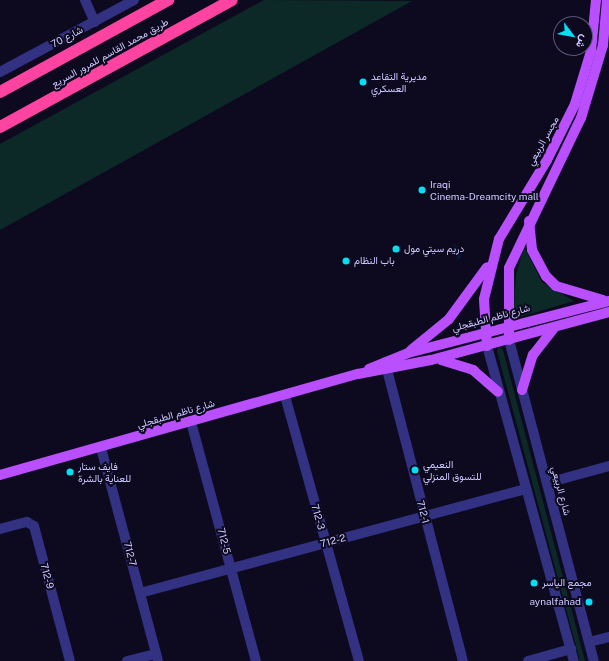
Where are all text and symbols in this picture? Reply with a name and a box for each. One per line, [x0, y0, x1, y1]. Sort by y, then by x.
street label: طريق محمد القاسم للمرور السريع [50, 16, 170, 90]
north arrow [553, 16, 593, 56]
street label: شارع 70 [49, 24, 85, 50]
text: ش [574, 33, 591, 51]
place label: مديرية التقاعد العسكري [371, 70, 427, 94]
marker: مديرية التقاعد العسكري [358, 77, 368, 87]
street label: مجسر الربيعي [525, 114, 561, 168]
place label: Iraqi Cinema-Dreamcity mall [430, 178, 539, 202]
marker: Iraqi Cinema-Dreamcity mall [417, 185, 427, 195]
place label: دريم سيتي مول [404, 243, 464, 255]
marker: دريم سيتي مول [391, 244, 401, 254]
place label: باب النظام [354, 255, 395, 267]
marker: باب النظام [341, 256, 351, 266]
street label: شارع ناظم الطبقجلي [451, 302, 531, 334]
street label: شارع ناظم الطبقجلي [136, 397, 216, 431]
place label: النعيمي للتسوق المنزلي [423, 458, 482, 482]
place label: فايف ستار للعناية بالشرة [78, 460, 131, 484]
marker: النعيمي للتسوق المنزلي [410, 465, 420, 475]
street label: شارع الربيعي [549, 465, 573, 517]
marker: فايف ستار للعناية بالشرة [65, 467, 75, 477]
street label: 712-1 [414, 499, 432, 525]
street label: 712-3 [309, 503, 327, 531]
street label: 712-5 [215, 527, 233, 555]
street label: 712-2 [319, 532, 347, 550]
street label: 712-7 [121, 540, 139, 568]
street label: 712-9 [38, 562, 56, 590]
place label: مجمع الياسر [542, 577, 592, 589]
marker: مجمع الياسر [529, 578, 539, 588]
place label: aynalfahad [529, 596, 581, 608]
marker: aynalfahad [584, 597, 594, 607]

